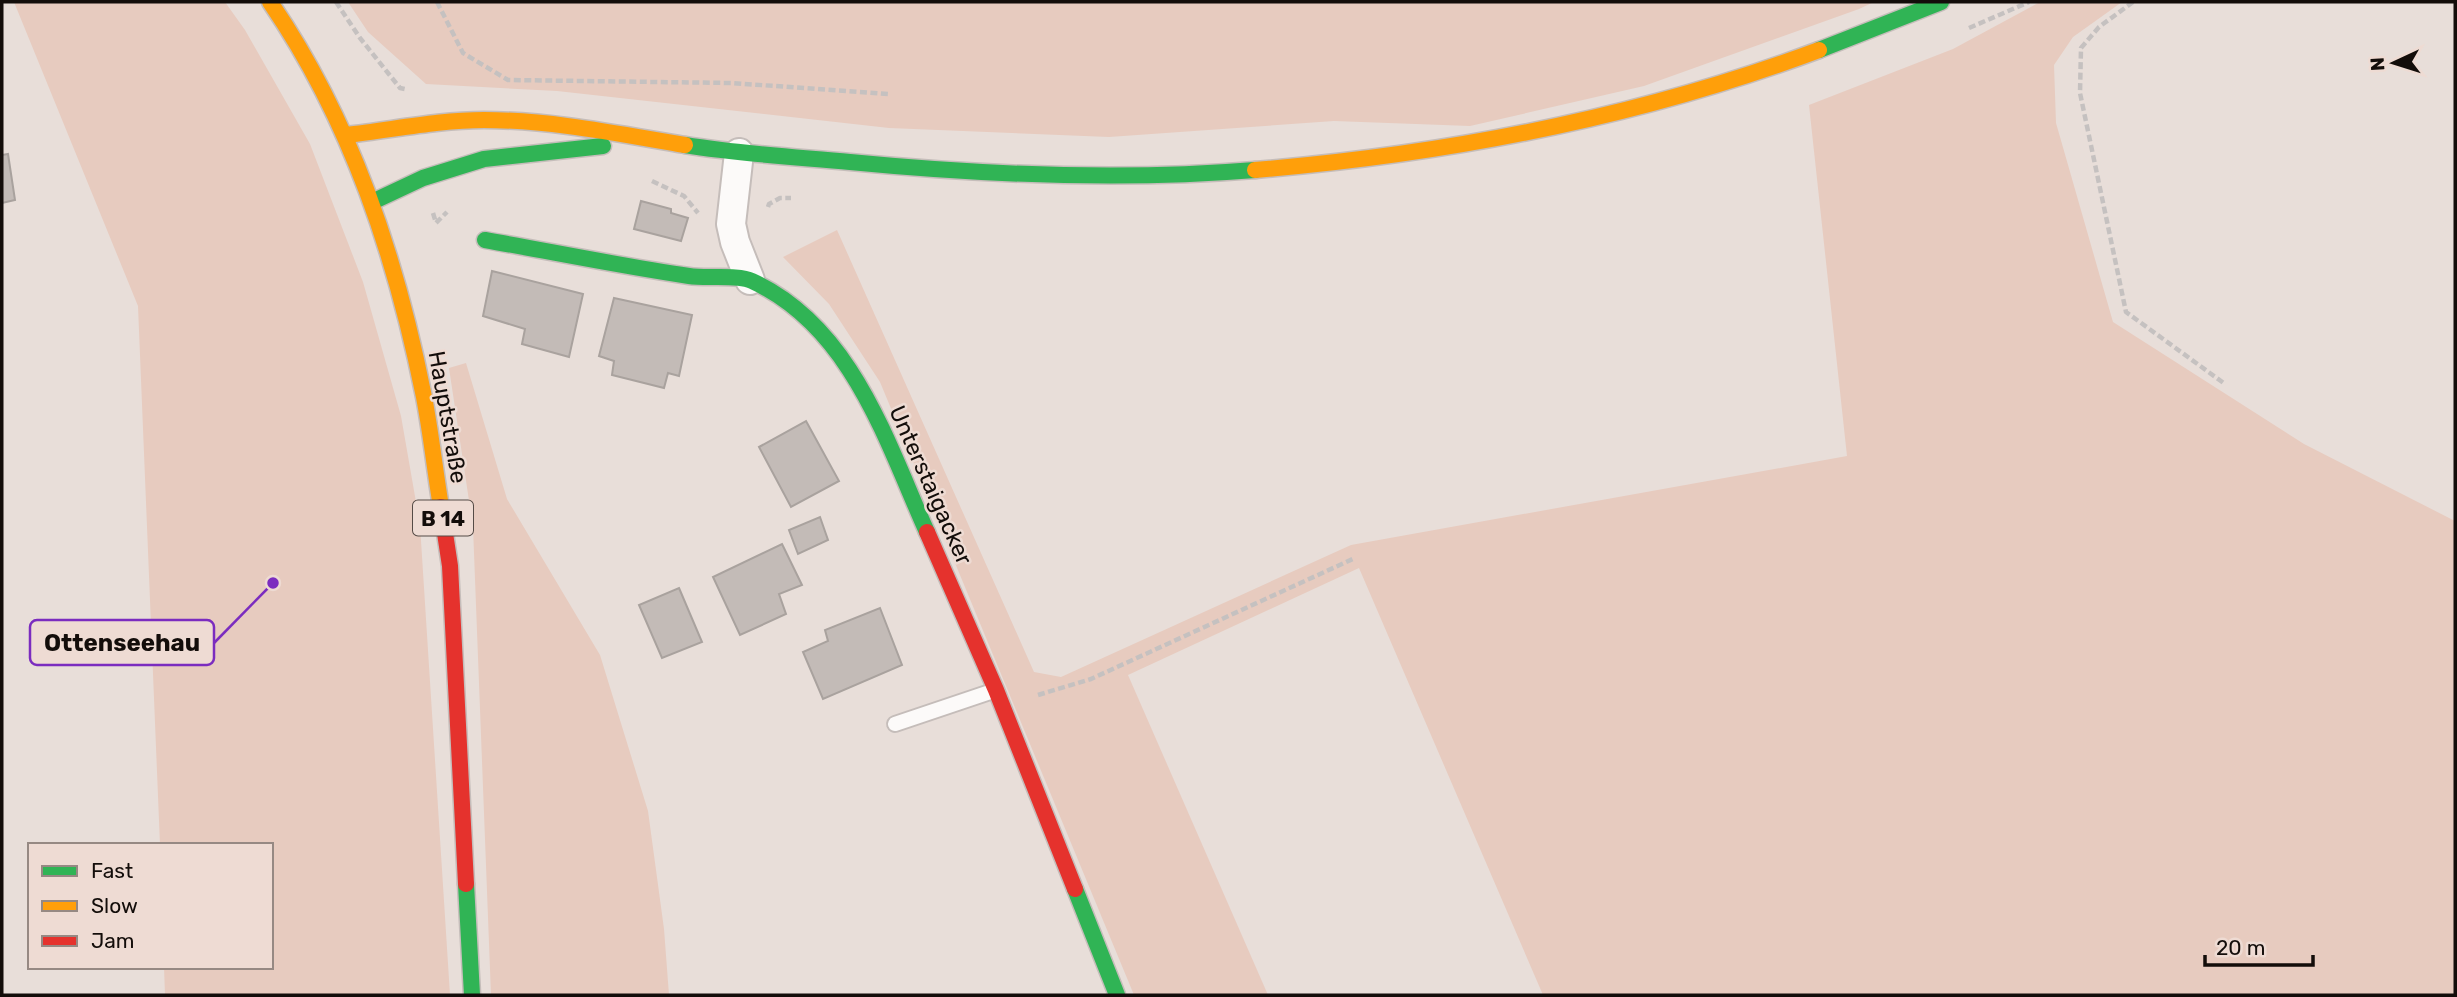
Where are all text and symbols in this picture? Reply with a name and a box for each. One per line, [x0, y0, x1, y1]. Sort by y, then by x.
north arrow [2359, 28, 2429, 98]
text: N [2366, 57, 2389, 72]
street label: Hauptstraße [423, 349, 473, 485]
street label: Unterstaigacker [883, 401, 979, 569]
road number: B 14 [413, 500, 473, 536]
callout: Ottenseehau [30, 620, 214, 665]
text: Ottenseehau [44, 629, 200, 657]
legend [28, 843, 273, 969]
text: Fast [91, 858, 133, 883]
text: Slow [91, 893, 138, 918]
scale bar [2205, 923, 2314, 967]
text: Jam [91, 928, 135, 953]
text: 20 m [2216, 935, 2265, 960]

